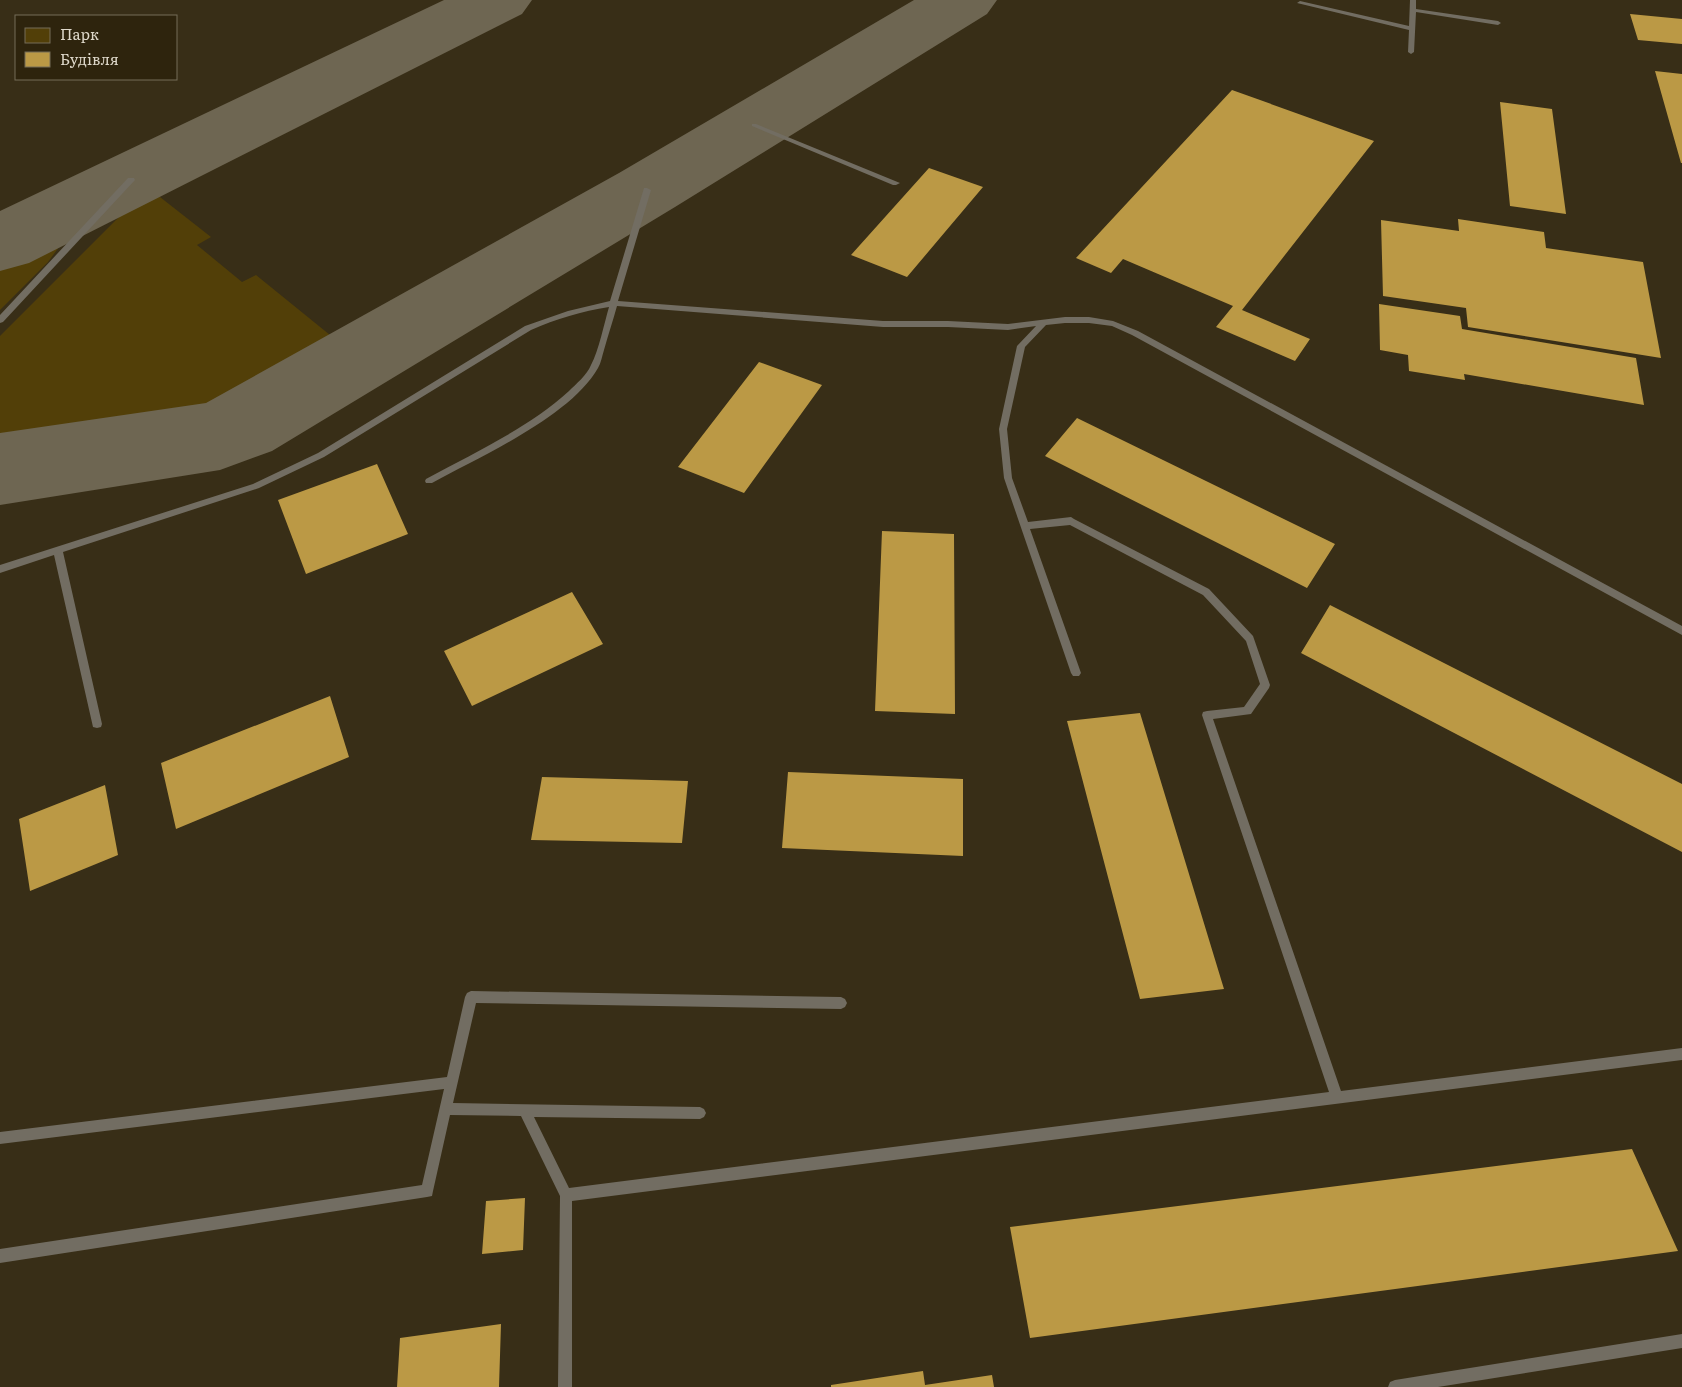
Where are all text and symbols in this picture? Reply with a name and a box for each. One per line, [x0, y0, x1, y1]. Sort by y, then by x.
legend [15, 15, 178, 80]
text: Парк [60, 22, 99, 45]
text: Будівля [60, 47, 119, 70]

